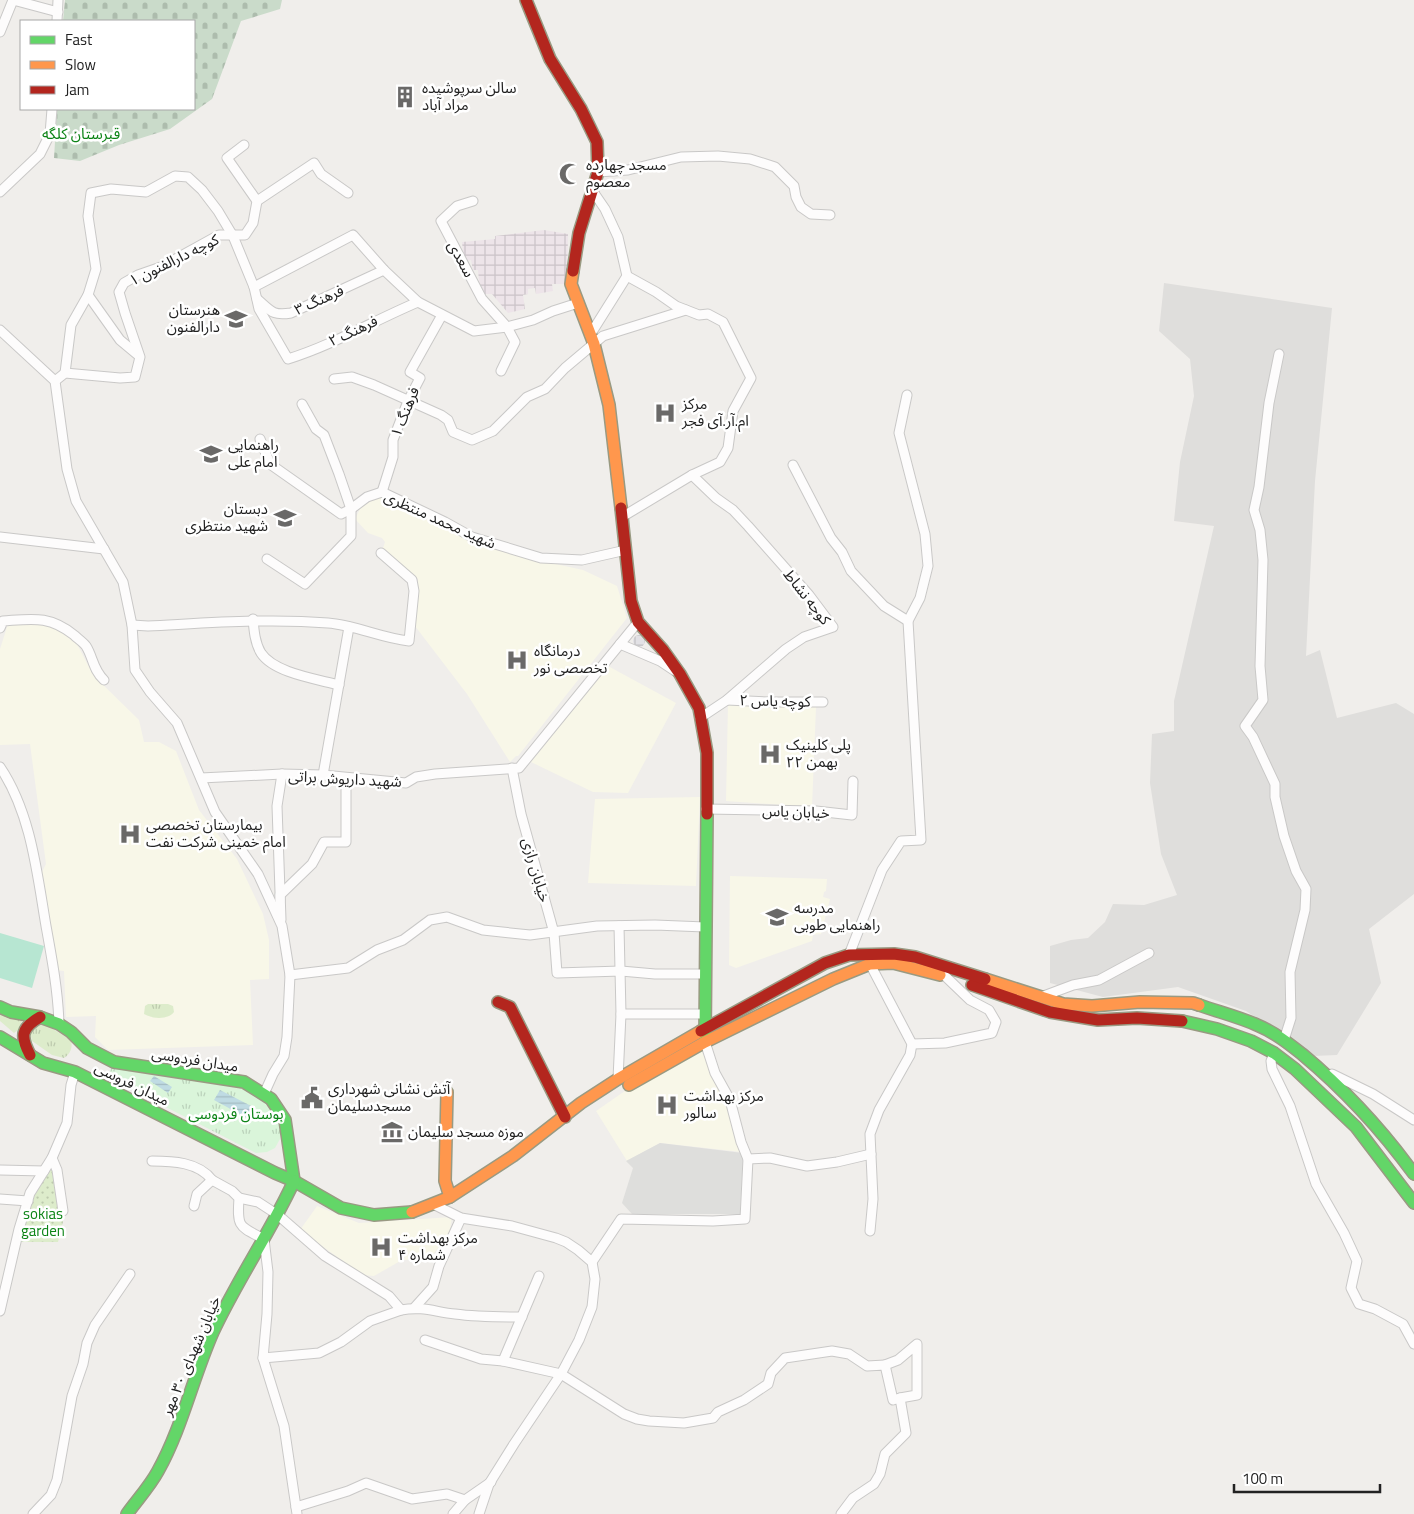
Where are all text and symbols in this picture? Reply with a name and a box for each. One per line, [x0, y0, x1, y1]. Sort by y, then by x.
legend [20, 20, 195, 110]
text: Fast [65, 28, 93, 51]
text: Slow [65, 53, 96, 76]
place label: سالن سرپوشیده مراد آباد [422, 76, 517, 116]
text: Jam [65, 78, 89, 101]
building icon: سالن سرپوشیده مراد آباد [392, 84, 418, 110]
park label: قبرستان کلگه [42, 122, 120, 145]
place label: مسجد چهارده معصوم [586, 153, 667, 193]
mosque icon: مسجد چهارده معصوم [557, 161, 583, 187]
street label: کوچه دارالفنون ۱ [125, 227, 224, 291]
street label: سعدی [442, 236, 481, 282]
street label: فرهنگ ۳ [290, 278, 348, 321]
place label: هنرستان دارالفنون [167, 298, 220, 338]
school or university icon: هنرستان دارالفنون [223, 306, 249, 332]
street label: فرهنگ ۲ [324, 309, 382, 352]
street label: فرهنگ ۱ [384, 383, 425, 440]
place label: مرکز ام.آر.آی فجر [681, 392, 749, 432]
hospital icon: مرکز ام.آر.آی فجر [652, 400, 678, 426]
place label: راهنمایی امام علی [228, 433, 279, 473]
school or university icon: راهنمایی امام علی [198, 441, 224, 467]
street label: شهید محمد منتظری [381, 485, 500, 555]
place label: دبستان شهید منتظری [185, 497, 268, 537]
school or university icon: دبستان شهید منتظری [272, 505, 298, 531]
street label: کوچه نشاط [778, 564, 837, 630]
place label: درمانگاه تخصصی نور [533, 639, 607, 679]
hospital icon: درمانگاه تخصصی نور [504, 647, 530, 673]
street label: کوچه یاس ۲ [739, 688, 812, 713]
place label: پلی کلینیک ۲۲ بهمن [786, 733, 851, 773]
hospital icon: پلی کلینیک ۲۲ بهمن [757, 741, 783, 767]
street label: شهید داریوش براتی [288, 764, 403, 793]
street label: خیابان یاس [762, 799, 830, 824]
place label: بیمارستان تخصصی امام خمینی شرکت نفت [146, 813, 286, 853]
hospital icon: بیمارستان تخصصی امام خمینی شرکت نفت [117, 821, 143, 847]
street label: خیابان رازی [516, 835, 557, 905]
place label: مدرسه راهنمایی طوبی [794, 896, 881, 936]
school or university icon: مدرسه راهنمایی طوبی [764, 904, 790, 930]
street label: میدان فردوسی [150, 1041, 240, 1078]
street label: میدان فروسی [91, 1056, 174, 1112]
place label: آتش نشانی شهرداری مسجدسلیمان [328, 1077, 451, 1117]
place label: مرکز بهداشت سالور [683, 1084, 764, 1124]
public building icon: آتش نشانی شهرداری مسجدسلیمان [299, 1085, 325, 1111]
hospital icon: مرکز بهداشت سالور [654, 1092, 680, 1118]
park label: بوستان فردوسی [188, 1102, 284, 1125]
museum icon: موزه مسجد سلیمان [379, 1119, 405, 1145]
place label: موزه مسجد سلیمان [408, 1120, 524, 1143]
park label: sokias garden [21, 1202, 65, 1242]
place label: مرکز بهداشت شماره ۴ [398, 1226, 478, 1266]
hospital icon: مرکز بهداشت شماره ۴ [368, 1234, 394, 1260]
street label: خیابان شهدای ۳۰ مهر [154, 1292, 226, 1420]
scale bar [1234, 1462, 1380, 1494]
text: 100 m [1242, 1467, 1283, 1490]

